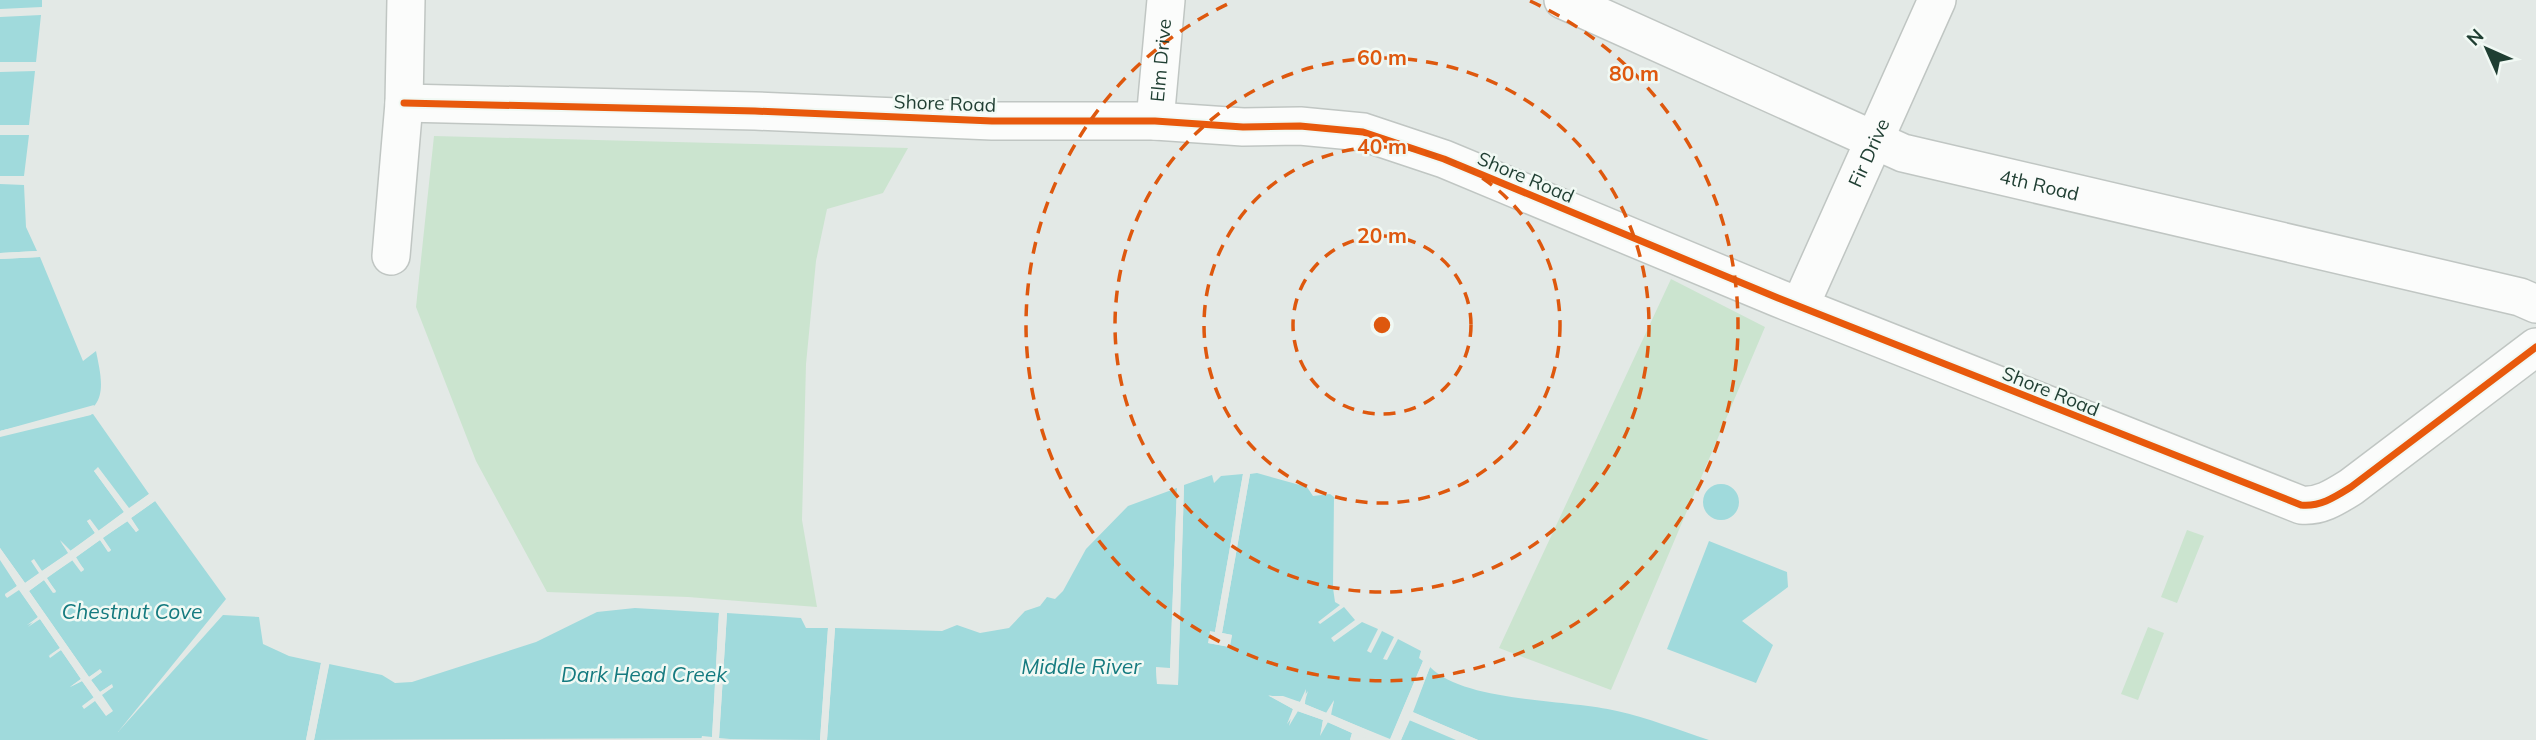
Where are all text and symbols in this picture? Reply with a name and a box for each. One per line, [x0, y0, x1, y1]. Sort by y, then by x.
north arrow [2452, 14, 2522, 84]
street label: Elm Drive [1145, 18, 1176, 103]
text: N [2461, 23, 2489, 51]
text: 60 m [1357, 44, 1407, 70]
text: 80 m [1609, 60, 1659, 86]
street label: Shore Road [893, 89, 997, 117]
street label: Fir Drive [1843, 114, 1895, 191]
text: 40 m [1357, 133, 1407, 159]
street label: Shore Road [1474, 146, 1578, 208]
street label: 4th Road [1997, 164, 2082, 206]
text: 20 m [1357, 222, 1407, 248]
centre of rings [1370, 313, 1394, 337]
street label: Shore Road [1999, 361, 2103, 421]
water label: Chestnut Cove [62, 598, 202, 624]
water label: Middle River [1021, 653, 1142, 679]
water label: Dark Head Creek [561, 661, 728, 687]

